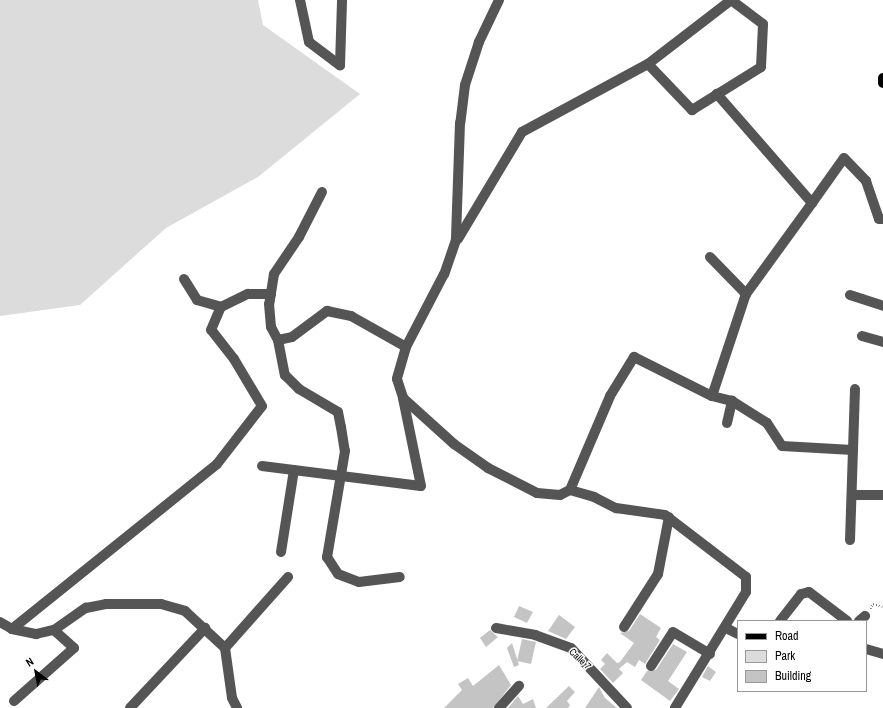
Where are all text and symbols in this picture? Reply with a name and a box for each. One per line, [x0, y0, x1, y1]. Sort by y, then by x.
legend [737, 620, 867, 692]
text: Road [775, 628, 799, 644]
street label: Calle 7 [567, 646, 593, 672]
text: Park [775, 648, 795, 664]
north arrow [16, 652, 56, 692]
text: N [23, 654, 36, 669]
text: Building [775, 668, 811, 684]

